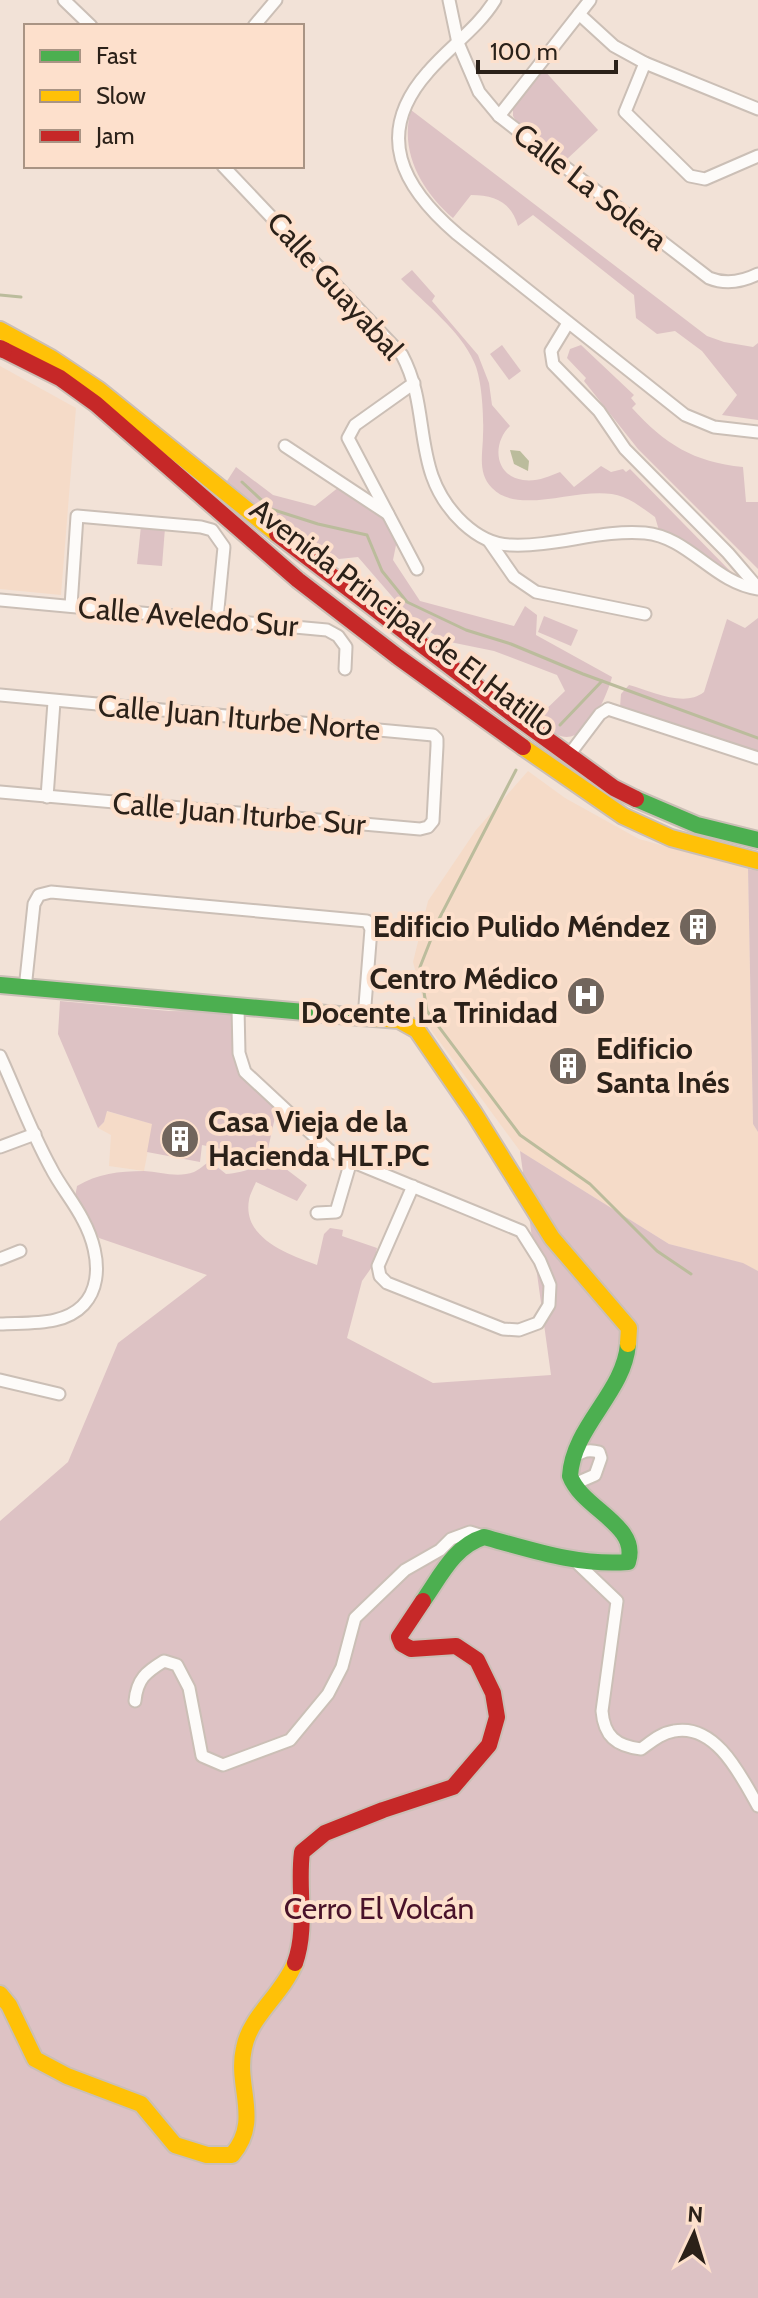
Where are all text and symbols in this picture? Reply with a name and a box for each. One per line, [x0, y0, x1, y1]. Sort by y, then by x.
legend [24, 24, 304, 168]
scale bar [478, 24, 616, 74]
text: 100 m [490, 37, 558, 66]
text: Fast [96, 41, 137, 70]
text: Slow [96, 81, 146, 110]
street label: Calle La Solera [506, 115, 675, 259]
text: Jam [95, 121, 134, 150]
street label: Calle Guayabal [259, 204, 411, 367]
street label: Avenida Principal de El Hatillo [243, 490, 564, 745]
street label: Calle Aveledo Sur [76, 588, 300, 645]
street label: Calle Juan Iturbe Norte [96, 687, 382, 748]
street label: Calle Juan Iturbe Sur [111, 784, 368, 843]
building icon: Edificio Pulido Méndez [677, 906, 719, 948]
place label: Edificio Pulido Méndez [373, 908, 670, 945]
place label: Centro Médico Docente La Trinidad [301, 960, 558, 1031]
hospital icon: Centro Médico Docente La Trinidad [565, 975, 607, 1017]
place label: Edificio Santa Inés [596, 1030, 730, 1101]
building icon: Edificio Santa Inés [547, 1045, 589, 1087]
place label: Casa Vieja de la Hacienda HLT.PC [208, 1103, 430, 1174]
building icon: Casa Vieja de la Hacienda HLT.PC [159, 1118, 201, 1160]
park label: Cerro El Volcán [284, 1890, 474, 1927]
north arrow [654, 2194, 734, 2274]
text: N [687, 2201, 704, 2229]

